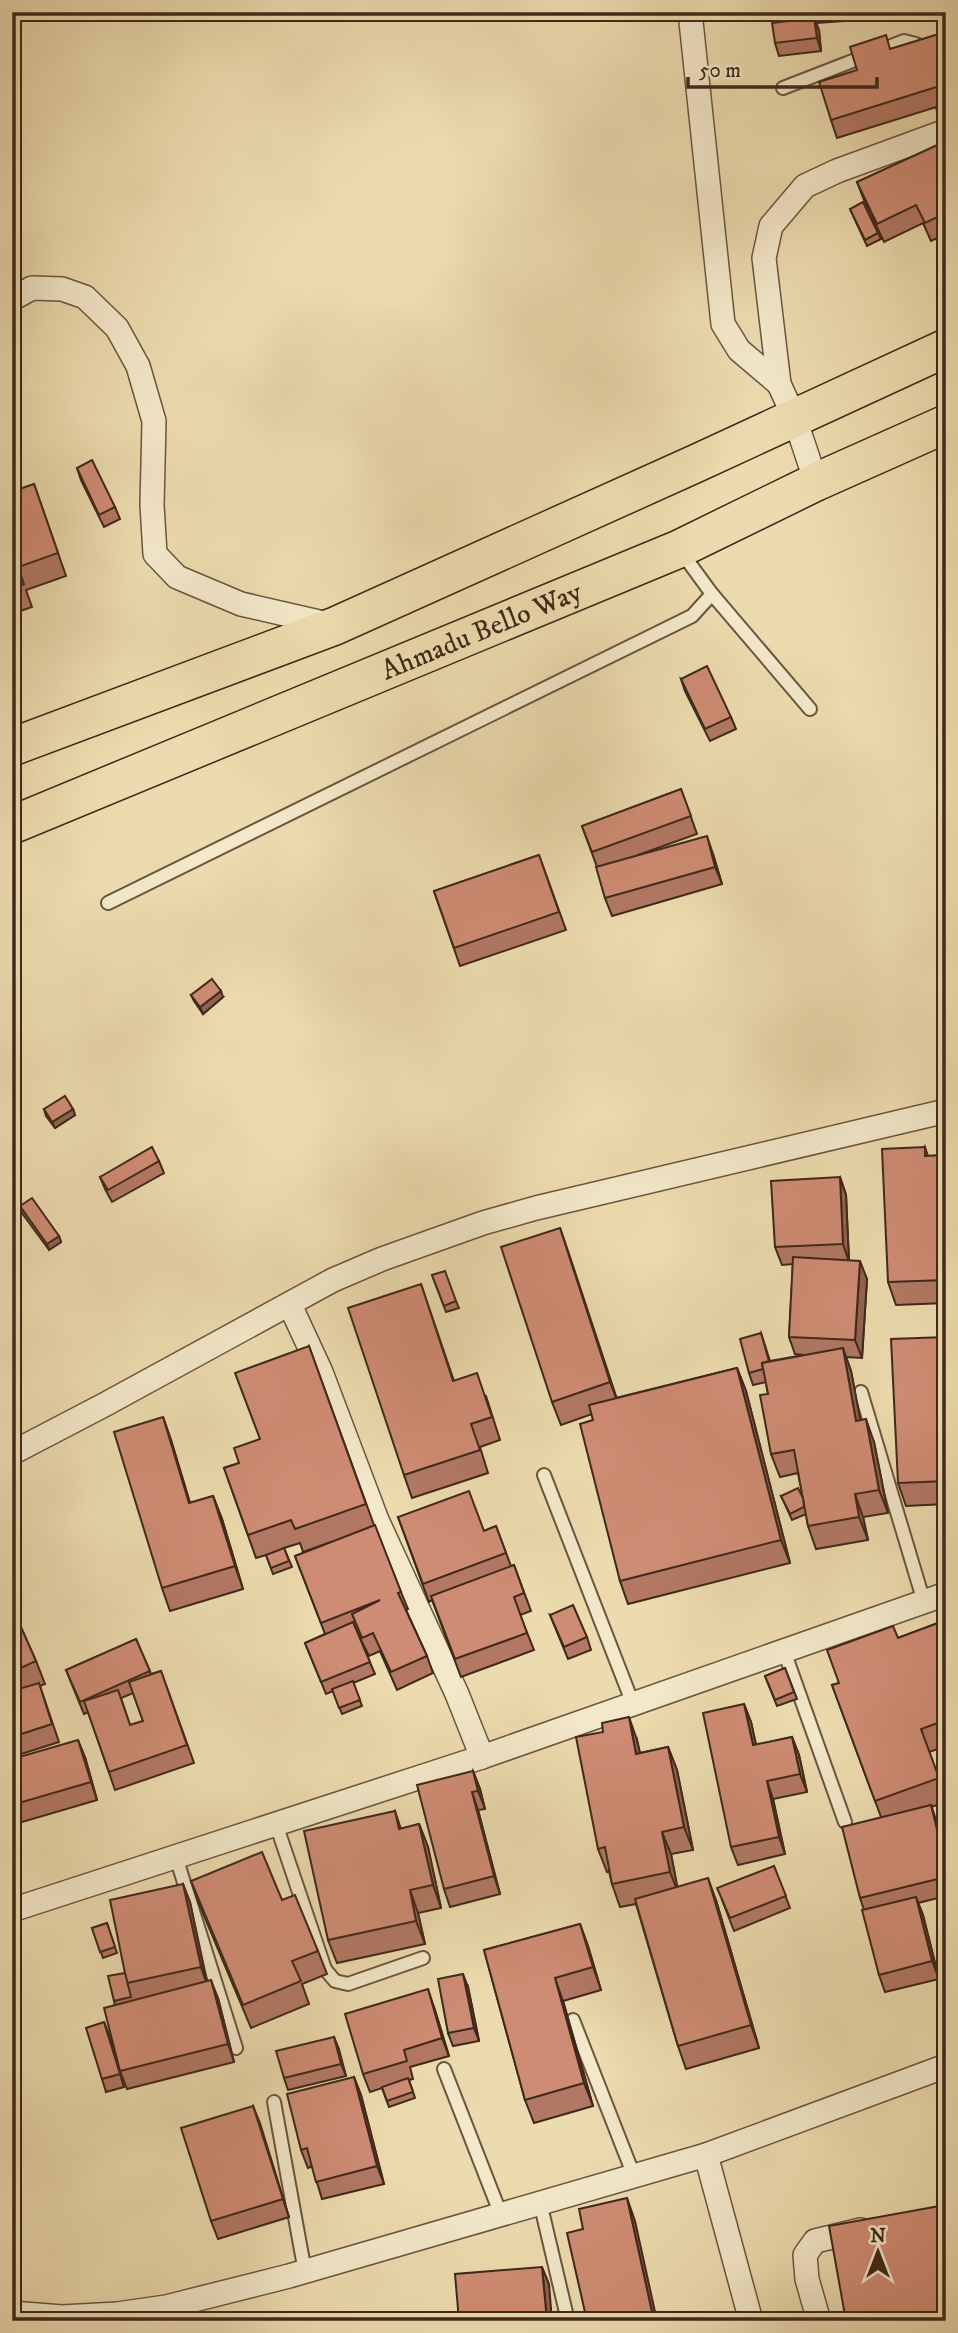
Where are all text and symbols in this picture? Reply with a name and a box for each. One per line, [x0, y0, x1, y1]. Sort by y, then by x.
scale bar [688, 46, 878, 90]
text: 50 m [699, 58, 741, 84]
street label: Ahmadu Bello Way [376, 573, 587, 688]
north arrow [842, 2218, 912, 2288]
text: N [870, 2225, 886, 2248]

